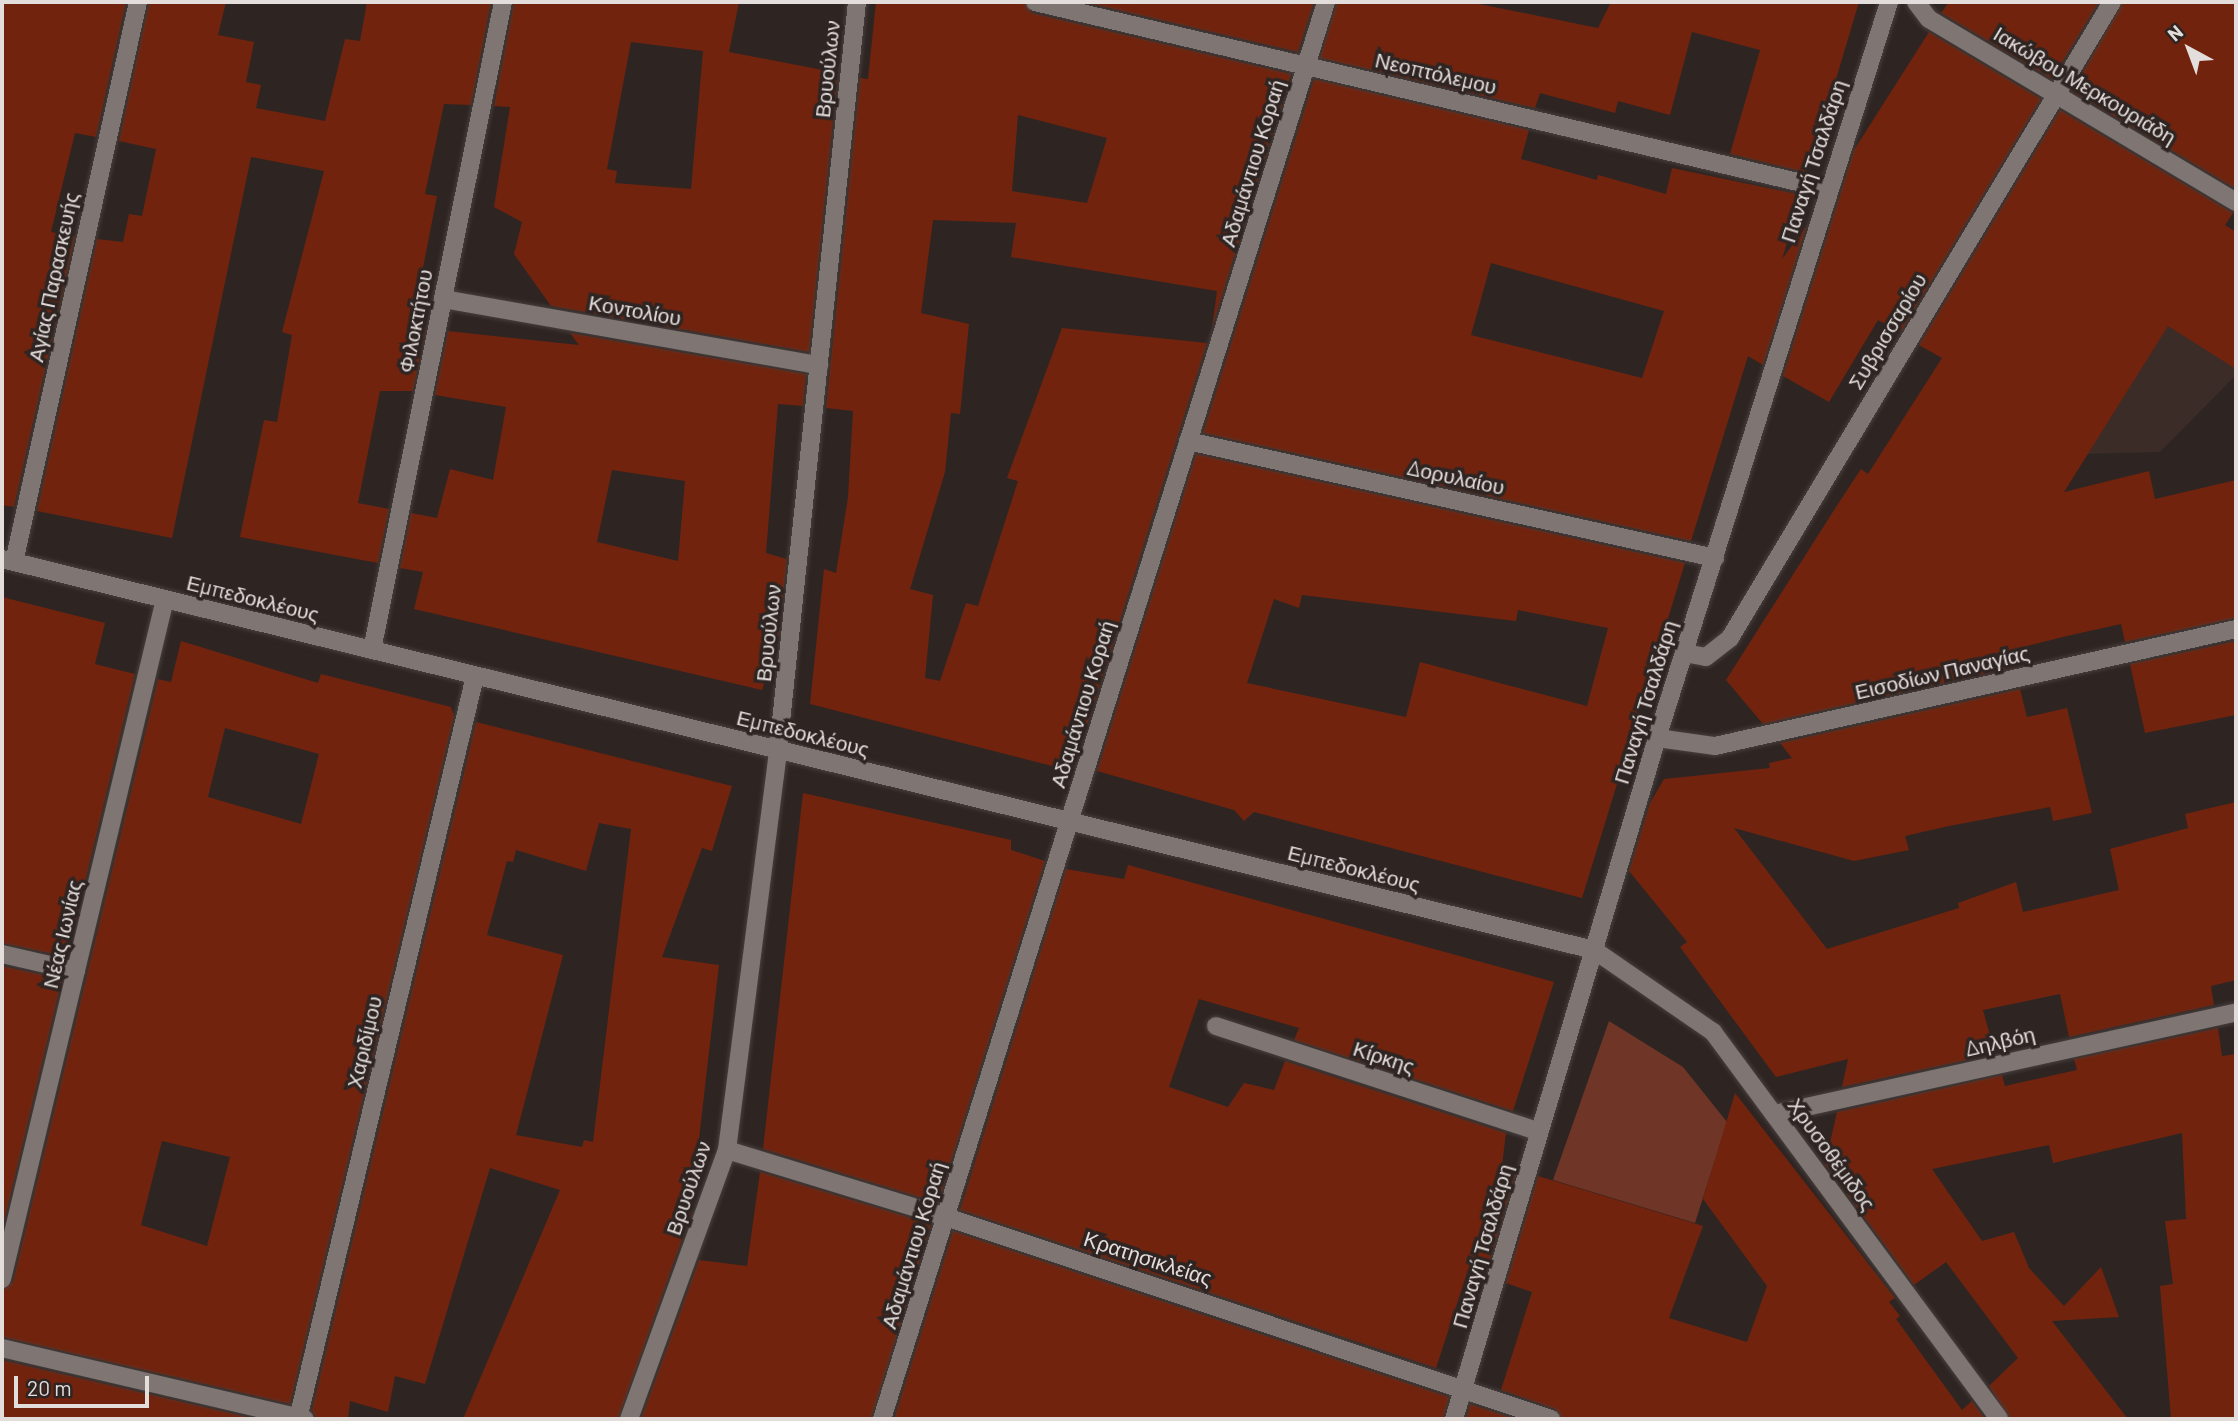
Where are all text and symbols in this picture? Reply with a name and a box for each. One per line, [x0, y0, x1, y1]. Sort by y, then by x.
north arrow [2154, 14, 2224, 84]
street label: Βρυούλων [809, 19, 845, 119]
text: N [2163, 20, 2187, 46]
street label: Ιακώβου Μερκουριάδη [1989, 21, 2181, 149]
street label: Νεοπτόλεμου [1373, 47, 1499, 99]
street label: Αδαμάντιου Κοραή [1215, 76, 1289, 250]
street label: Παναγή Τσαλδάρη [1775, 76, 1851, 246]
street label: Αγίας Παρασκευής [23, 190, 83, 364]
street label: Φιλοκτήτου [393, 267, 437, 375]
street label: Συβρισσαρίου [1842, 268, 1932, 394]
street label: Κοντολίου [587, 289, 683, 331]
street label: Δορυλαίου [1405, 454, 1507, 500]
street label: Εμπεδοκλέους [184, 569, 322, 627]
street label: Βρυούλων [750, 583, 786, 683]
street label: Αδαμάντιου Κοραή [1045, 617, 1119, 791]
street label: Παναγή Τσαλδάρη [1608, 617, 1682, 787]
street label: Εισοδίων Παναγίας [1852, 640, 2032, 704]
street label: Εμπεδοκλέους [734, 704, 872, 762]
street label: Εμπεδοκλέους [1285, 839, 1423, 897]
street label: Νέας Ιωνίας [37, 877, 87, 991]
street label: Χαριδίμου [341, 993, 387, 1091]
street label: Δηλβόη [1963, 1021, 2037, 1061]
street label: Κίρκης [1350, 1035, 1418, 1079]
street label: Χρυσοθέμιδος [1783, 1093, 1881, 1215]
street label: Βρυούλων [660, 1138, 716, 1238]
street label: Αδαμάντιου Κοραή [876, 1158, 950, 1332]
street label: Παναγή Τσαλδάρη [1447, 1161, 1517, 1331]
street label: Κρατησικλείας [1081, 1225, 1215, 1291]
scale bar [18, 1362, 152, 1406]
text: 20 m [27, 1375, 72, 1400]

